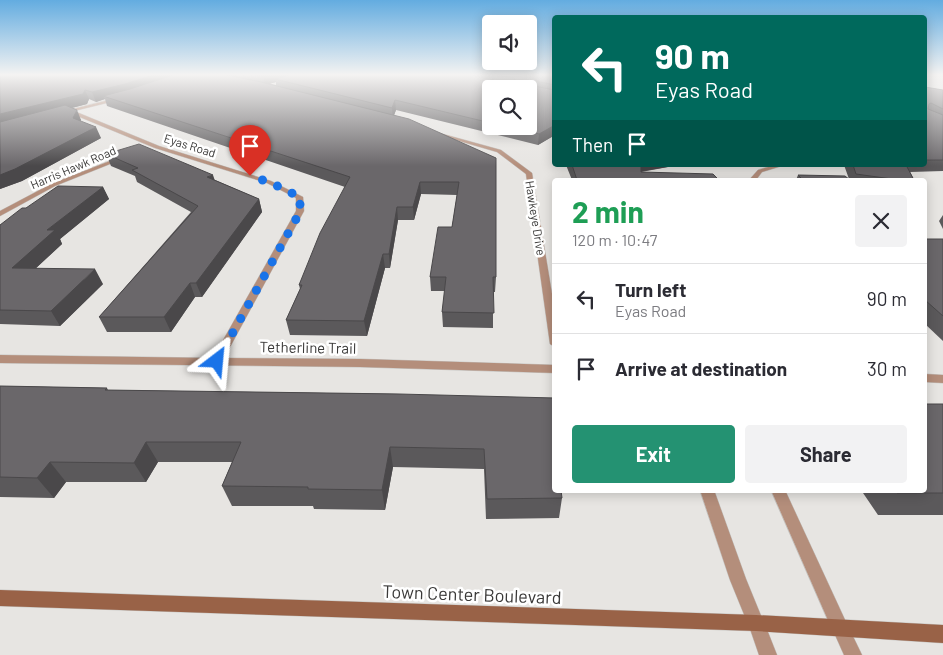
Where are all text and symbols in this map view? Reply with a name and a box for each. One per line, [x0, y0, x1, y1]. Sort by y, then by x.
map controls [482, 15, 537, 135]
button: sound [482, 15, 537, 70]
text: 90 m [655, 34, 730, 76]
icon: left [572, 35, 637, 100]
text: Eyas Road [655, 76, 753, 102]
button: search [482, 80, 537, 135]
pin [229, 125, 271, 176]
street label: Eyas Road [162, 130, 218, 160]
icon: arrive [623, 130, 651, 158]
icon: arrive [236, 132, 264, 160]
text: Then [572, 133, 613, 156]
street label: Harris Hawk Road [28, 143, 118, 191]
street label: Hawkeye Drive [523, 180, 549, 256]
text: 2 min [572, 193, 644, 229]
button: close [855, 195, 907, 247]
text: 120 m · 10:47 [572, 230, 657, 249]
text: Turn left [615, 278, 686, 301]
icon: left [572, 285, 600, 313]
text: 90 m [867, 287, 907, 310]
text: Eyas Road [615, 301, 686, 320]
position arrow [190, 334, 242, 386]
street label: Tetherline Trail [260, 337, 356, 357]
icon: arrive [572, 355, 600, 383]
text: Arrive at destination [615, 357, 787, 380]
text: 30 m [867, 357, 907, 380]
button: Exit [572, 425, 735, 483]
button: Share [745, 425, 907, 483]
street label: Town Center Boulevard [382, 580, 562, 608]

